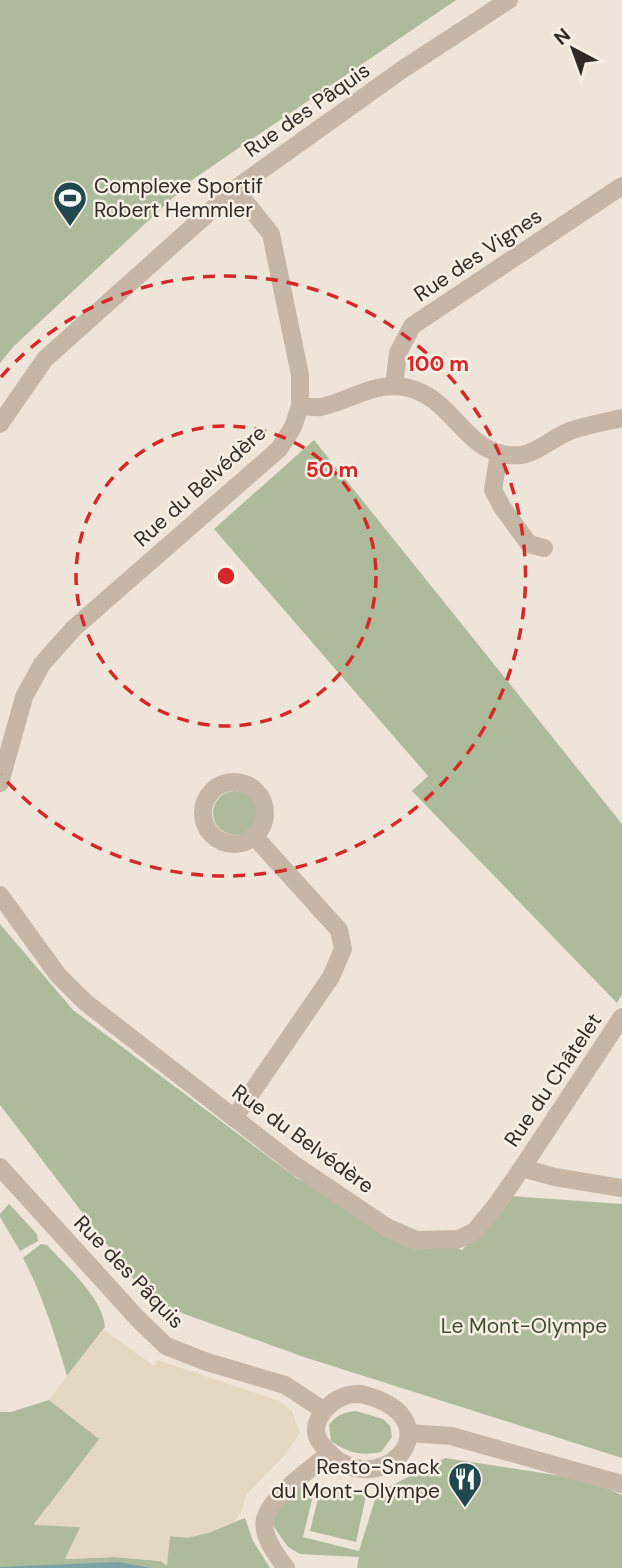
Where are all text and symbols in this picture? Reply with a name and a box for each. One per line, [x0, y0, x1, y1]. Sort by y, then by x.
north arrow [538, 14, 608, 84]
text: N [549, 23, 576, 51]
street label: Rue des Pâquis [239, 56, 375, 164]
place label: Complexe Sportif Robert Hemmler [94, 172, 263, 224]
sports icon: Complexe Sportif Robert Hemmler [51, 179, 89, 228]
street label: Rue des Vignes [409, 202, 547, 308]
text: 100 m [407, 350, 469, 378]
street label: Rue du Belvédère [128, 419, 272, 553]
text: 50 m [306, 456, 358, 484]
centre of rings [214, 564, 238, 588]
street label: Rue du Châtelet [498, 1008, 608, 1152]
street label: Rue du Belvédère [226, 1078, 380, 1200]
street label: Rue des Pâquis [68, 1209, 190, 1335]
park label: Le Mont-Olympe [441, 1312, 607, 1340]
place label: Resto-Snack du Mont-Olympe [271, 1453, 440, 1505]
restaurant icon: Resto-Snack du Mont-Olympe [446, 1460, 484, 1509]

